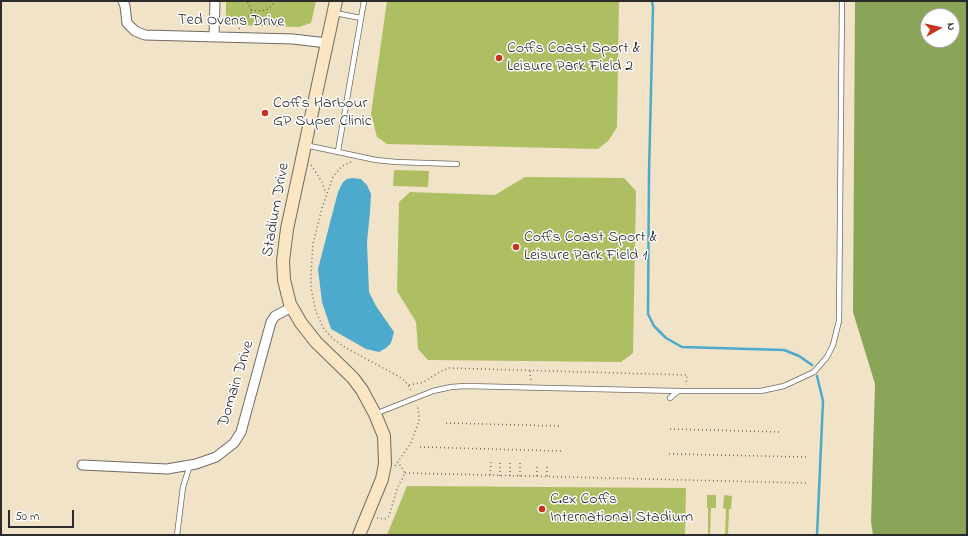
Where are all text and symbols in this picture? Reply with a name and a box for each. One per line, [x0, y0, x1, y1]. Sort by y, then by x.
north arrow [920, 8, 960, 48]
street label: Ted Ovens Drive [177, 11, 285, 33]
text: N [942, 22, 959, 31]
place label: Coffs Coast Sport & Leisure Park Field 2 [507, 39, 640, 77]
marker: Coffs Coast Sport & Leisure Park Field 2 [494, 53, 504, 63]
place label: Coffs Harbour GP Super Clinic [273, 94, 372, 132]
marker: Coffs Harbour GP Super Clinic [260, 108, 270, 118]
street label: Stadium Drive [259, 162, 295, 258]
place label: Coffs Coast Sport & Leisure Park Field 1 [524, 228, 657, 266]
marker: Coffs Coast Sport & Leisure Park Field 1 [511, 242, 521, 252]
street label: Domain Drive [215, 338, 259, 430]
place label: C.ex Coffs International Stadium [550, 490, 693, 528]
scale bar [10, 502, 76, 528]
marker: C.ex Coffs International Stadium [537, 504, 547, 514]
text: 50 m [15, 508, 39, 526]

